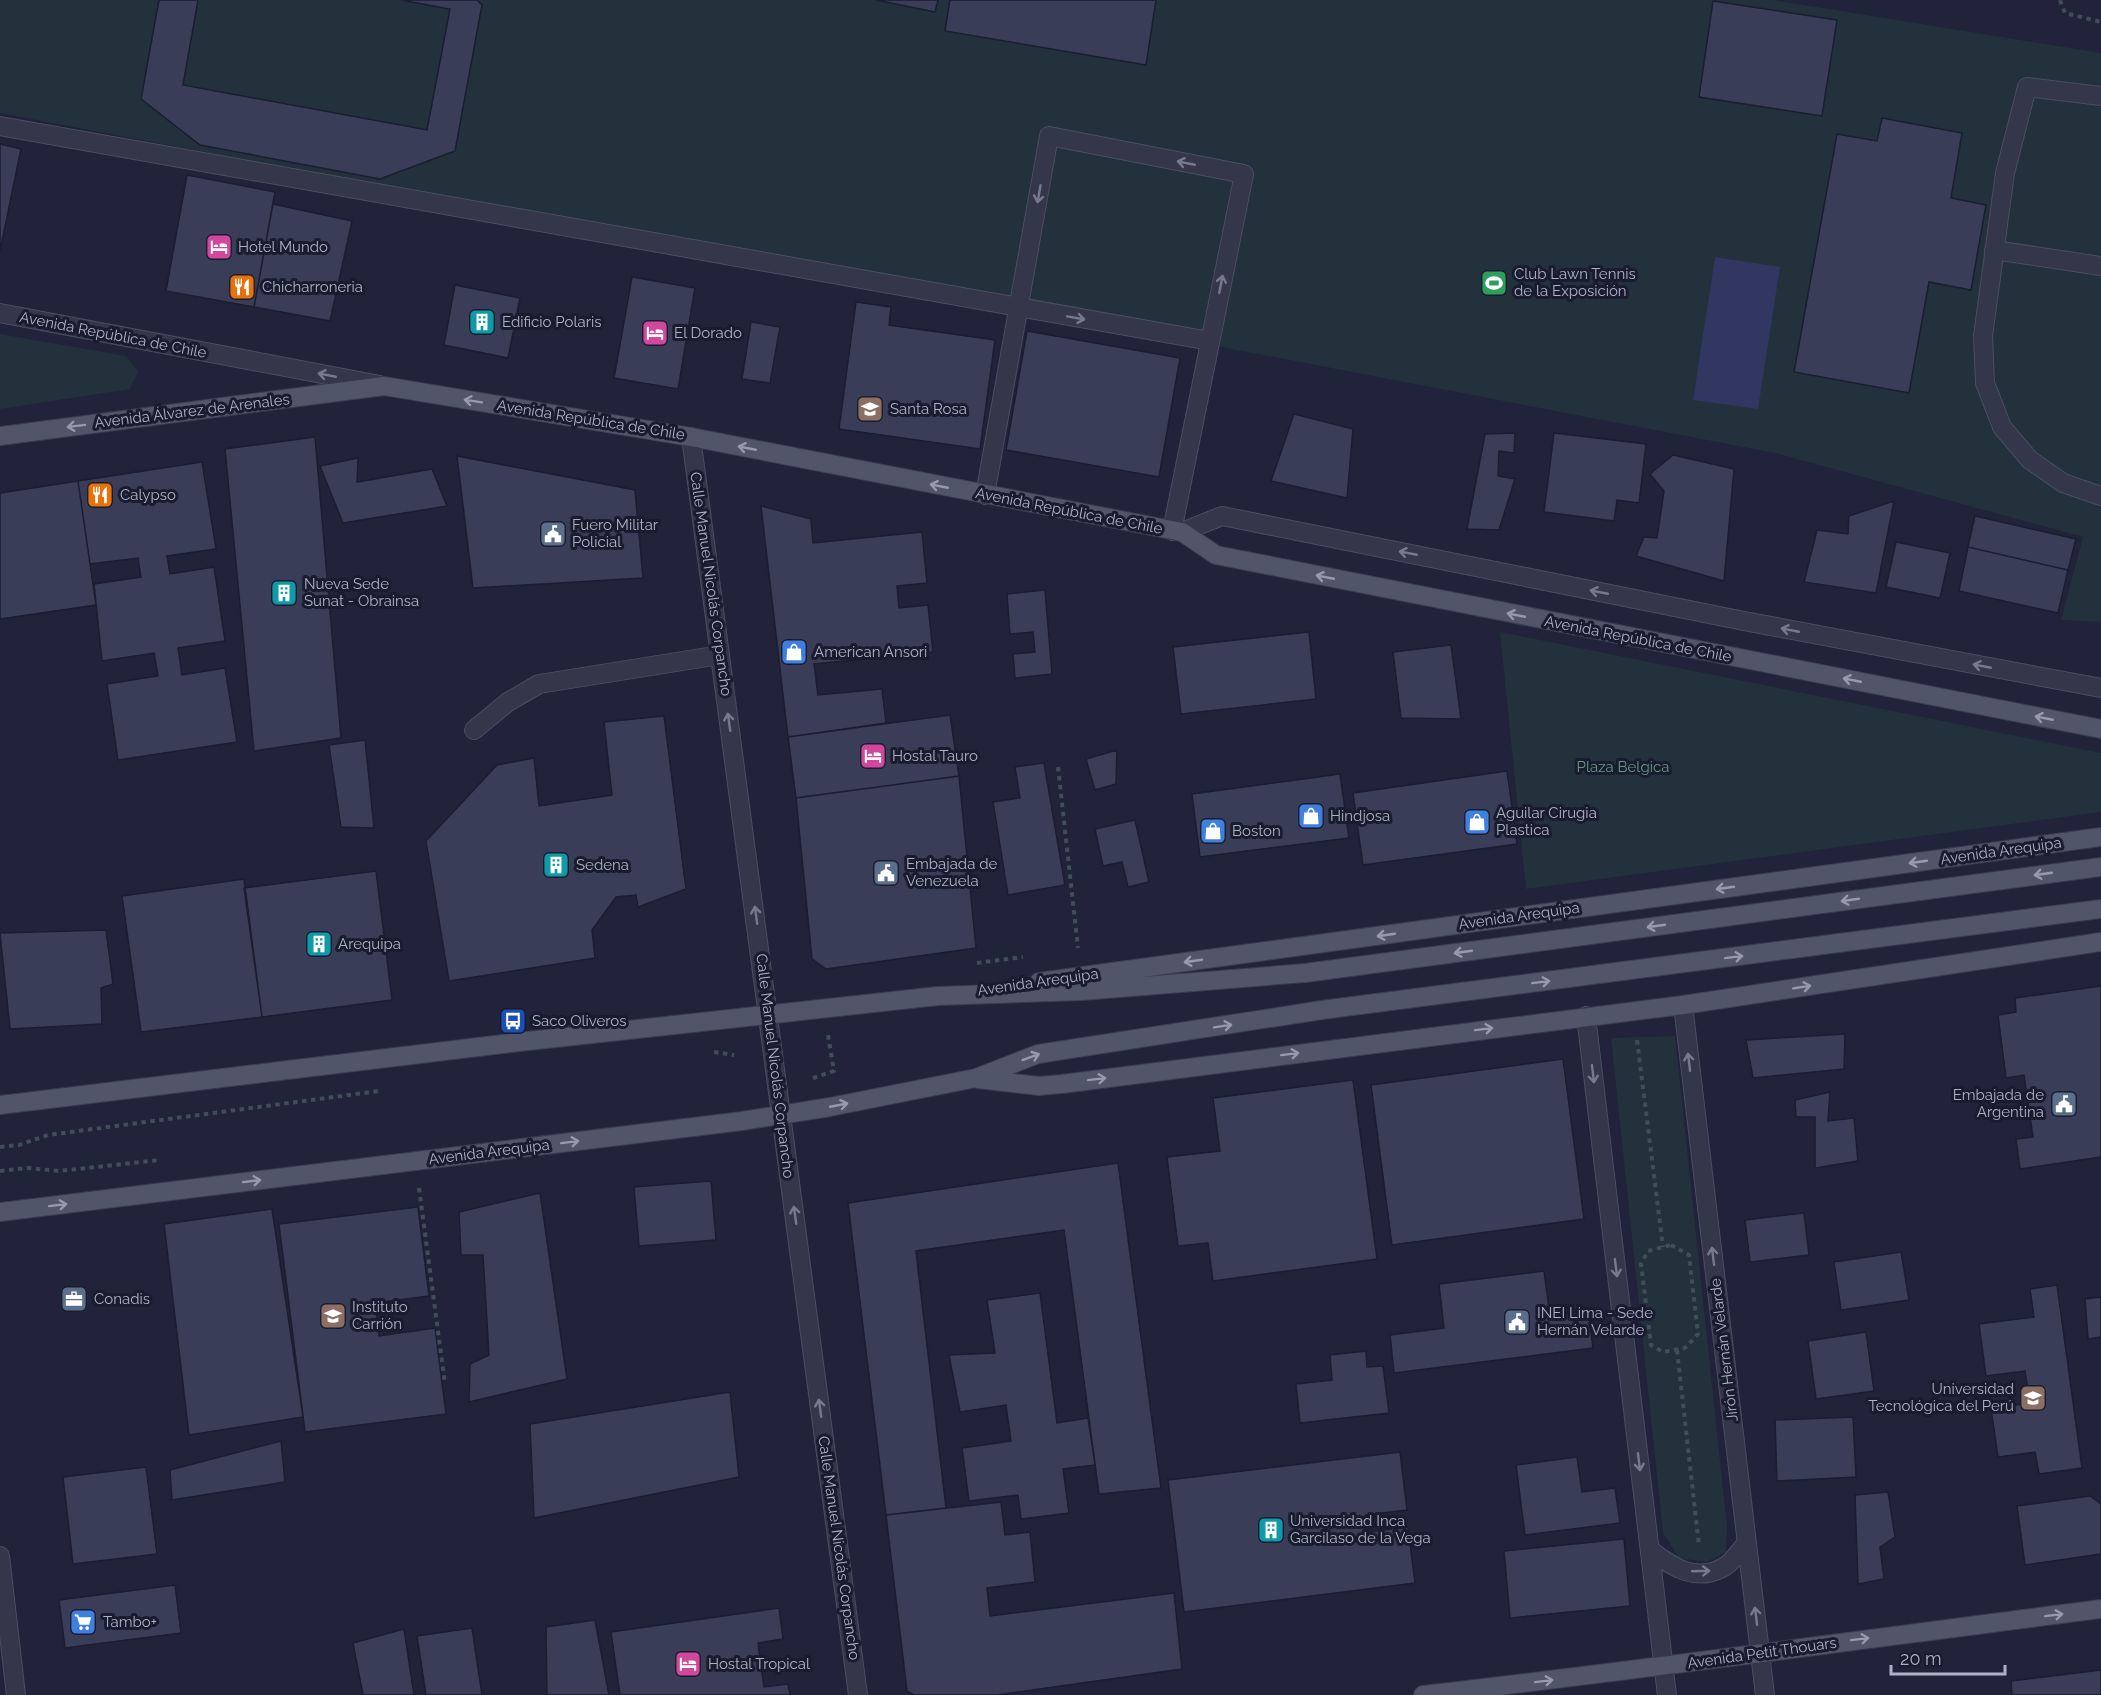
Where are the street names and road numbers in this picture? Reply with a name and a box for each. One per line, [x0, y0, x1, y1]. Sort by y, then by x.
street label: Avenida República de Chile [18, 308, 208, 362]
street label: Avenida Álvarez de Arenales [93, 390, 291, 432]
street label: Avenida República de Chile [496, 396, 686, 444]
street label: Calle Manuel Nicolás Corpancho [686, 471, 736, 697]
street label: Avenida República de Chile [974, 484, 1164, 538]
street label: Avenida República de Chile [1543, 612, 1733, 666]
street label: Avenida Arequipa [1939, 834, 2063, 868]
street label: Avenida Arequipa [1457, 899, 1581, 933]
street label: Calle Manuel Nicolás Corpancho [752, 953, 798, 1179]
street label: Avenida Arequipa [976, 965, 1100, 999]
street label: Avenida Arequipa [427, 1136, 551, 1168]
street label: Jirón Hernán Velarde [1706, 1277, 1742, 1423]
street label: Calle Manuel Nicolás Corpancho [814, 1435, 864, 1661]
street label: Avenida Petit Thouars [1686, 1634, 1838, 1672]

